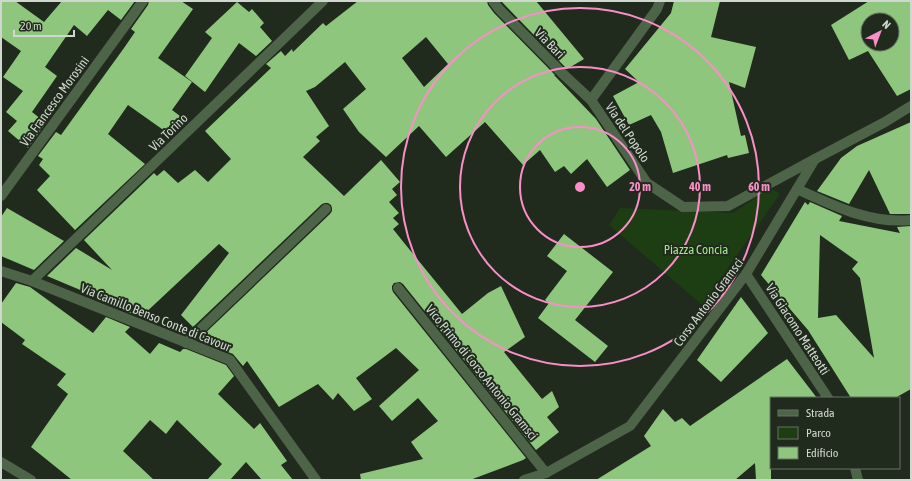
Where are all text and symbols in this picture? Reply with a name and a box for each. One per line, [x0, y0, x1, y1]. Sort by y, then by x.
scale bar [14, 12, 74, 38]
north arrow [860, 12, 900, 52]
text: N [880, 18, 893, 31]
text: 20 m [20, 19, 42, 33]
street label: Via Bari [532, 25, 568, 62]
street label: Via Francesco Morosini [17, 53, 92, 149]
street label: Via del Popolo [602, 100, 653, 165]
street label: Via Torino [146, 110, 191, 154]
centre of rings [573, 180, 587, 194]
text: 20 m [629, 180, 651, 194]
text: 40 m [688, 180, 711, 194]
text: 60 m [748, 180, 770, 194]
park label: Piazza Concia [664, 242, 728, 257]
street label: Corso Antonio Gramsci [670, 255, 746, 349]
street label: Via Camillo Benso Conte di Cavour [78, 280, 233, 355]
street label: Via Giacomo Matteotti [762, 281, 833, 378]
street label: Vico Primo di Corso Antonio Gramsci [422, 302, 541, 443]
legend [770, 397, 900, 469]
text: Strada [806, 406, 835, 420]
text: Parco [806, 426, 831, 440]
text: Edificio [806, 446, 839, 460]

